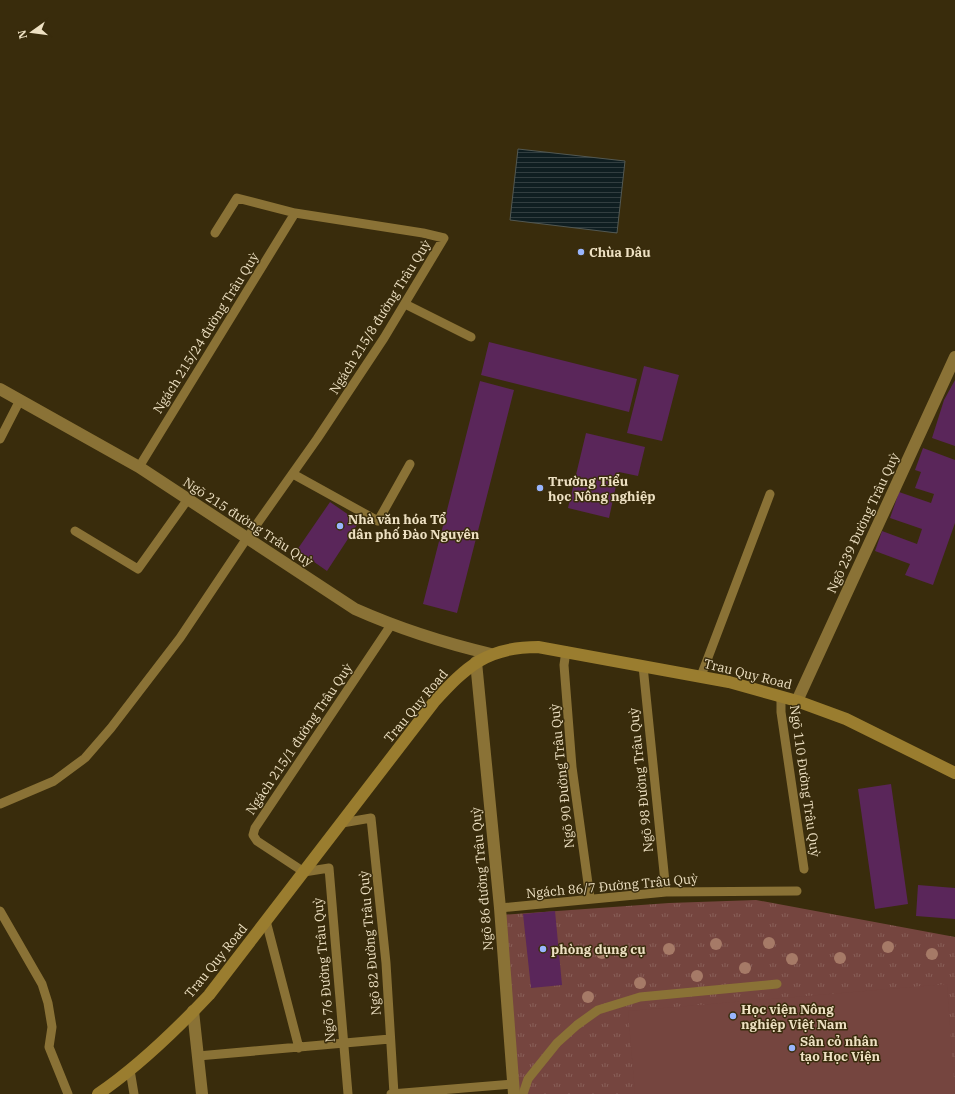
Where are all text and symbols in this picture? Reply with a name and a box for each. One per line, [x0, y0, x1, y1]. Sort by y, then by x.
north arrow [12, 12, 52, 52]
text: N [14, 28, 30, 40]
street label: Ngách 215/8 đường Trâu Quỳ [325, 237, 435, 397]
place label: Chùa Dâu [589, 244, 651, 261]
marker: Chùa Dâu [576, 247, 586, 257]
street label: Ngách 215/24 đường Trâu Quỳ [149, 249, 263, 417]
street label: Ngõ 239 Đường Trâu Quỳ [823, 450, 903, 596]
place label: Trường Tiểu học Nông nghiệp [548, 473, 656, 505]
street label: Ngõ 215 đường Trâu Quỳ [180, 474, 316, 570]
marker: Trường Tiểu học Nông nghiệp [535, 483, 545, 493]
place label: Nhà văn hóa Tổ dân phố Đào Nguyên [348, 511, 480, 543]
marker: Nhà văn hóa Tổ dân phố Đào Nguyên [335, 521, 345, 531]
street label: Trau Quy Road [702, 655, 794, 693]
street label: Ngách 215/1 đường Trâu Quỳ [242, 660, 356, 818]
street label: Trau Quy Road [380, 666, 452, 746]
street label: Ngõ 90 Đường Trâu Quỳ [546, 703, 578, 849]
street label: Ngõ 110 Đường Trâu Quỳ [786, 704, 824, 858]
street label: Ngõ 98 Đường Trâu Quỳ [625, 707, 657, 853]
street label: Ngõ 86 đường Trâu Quỳ [467, 806, 497, 951]
street label: Ngõ 82 Đường Trâu Quỳ [355, 870, 385, 1016]
street label: Ngách 86/7 Đường Trâu Quỳ [525, 870, 699, 902]
street label: Ngõ 76 Đường Trâu Quỳ [309, 897, 339, 1043]
street label: Trau Quy Road [181, 920, 251, 1002]
place label: phòng dụng cụ [551, 941, 646, 958]
marker: phòng dụng cụ [538, 944, 548, 954]
place label: Học viện Nông nghiệp Việt Nam [741, 1001, 847, 1033]
marker: Học viện Nông nghiệp Việt Nam [728, 1011, 738, 1021]
place label: Sân cỏ nhân tạo Học Viện [800, 1033, 881, 1065]
marker: Sân cỏ nhân tạo Học Viện [787, 1043, 797, 1053]

